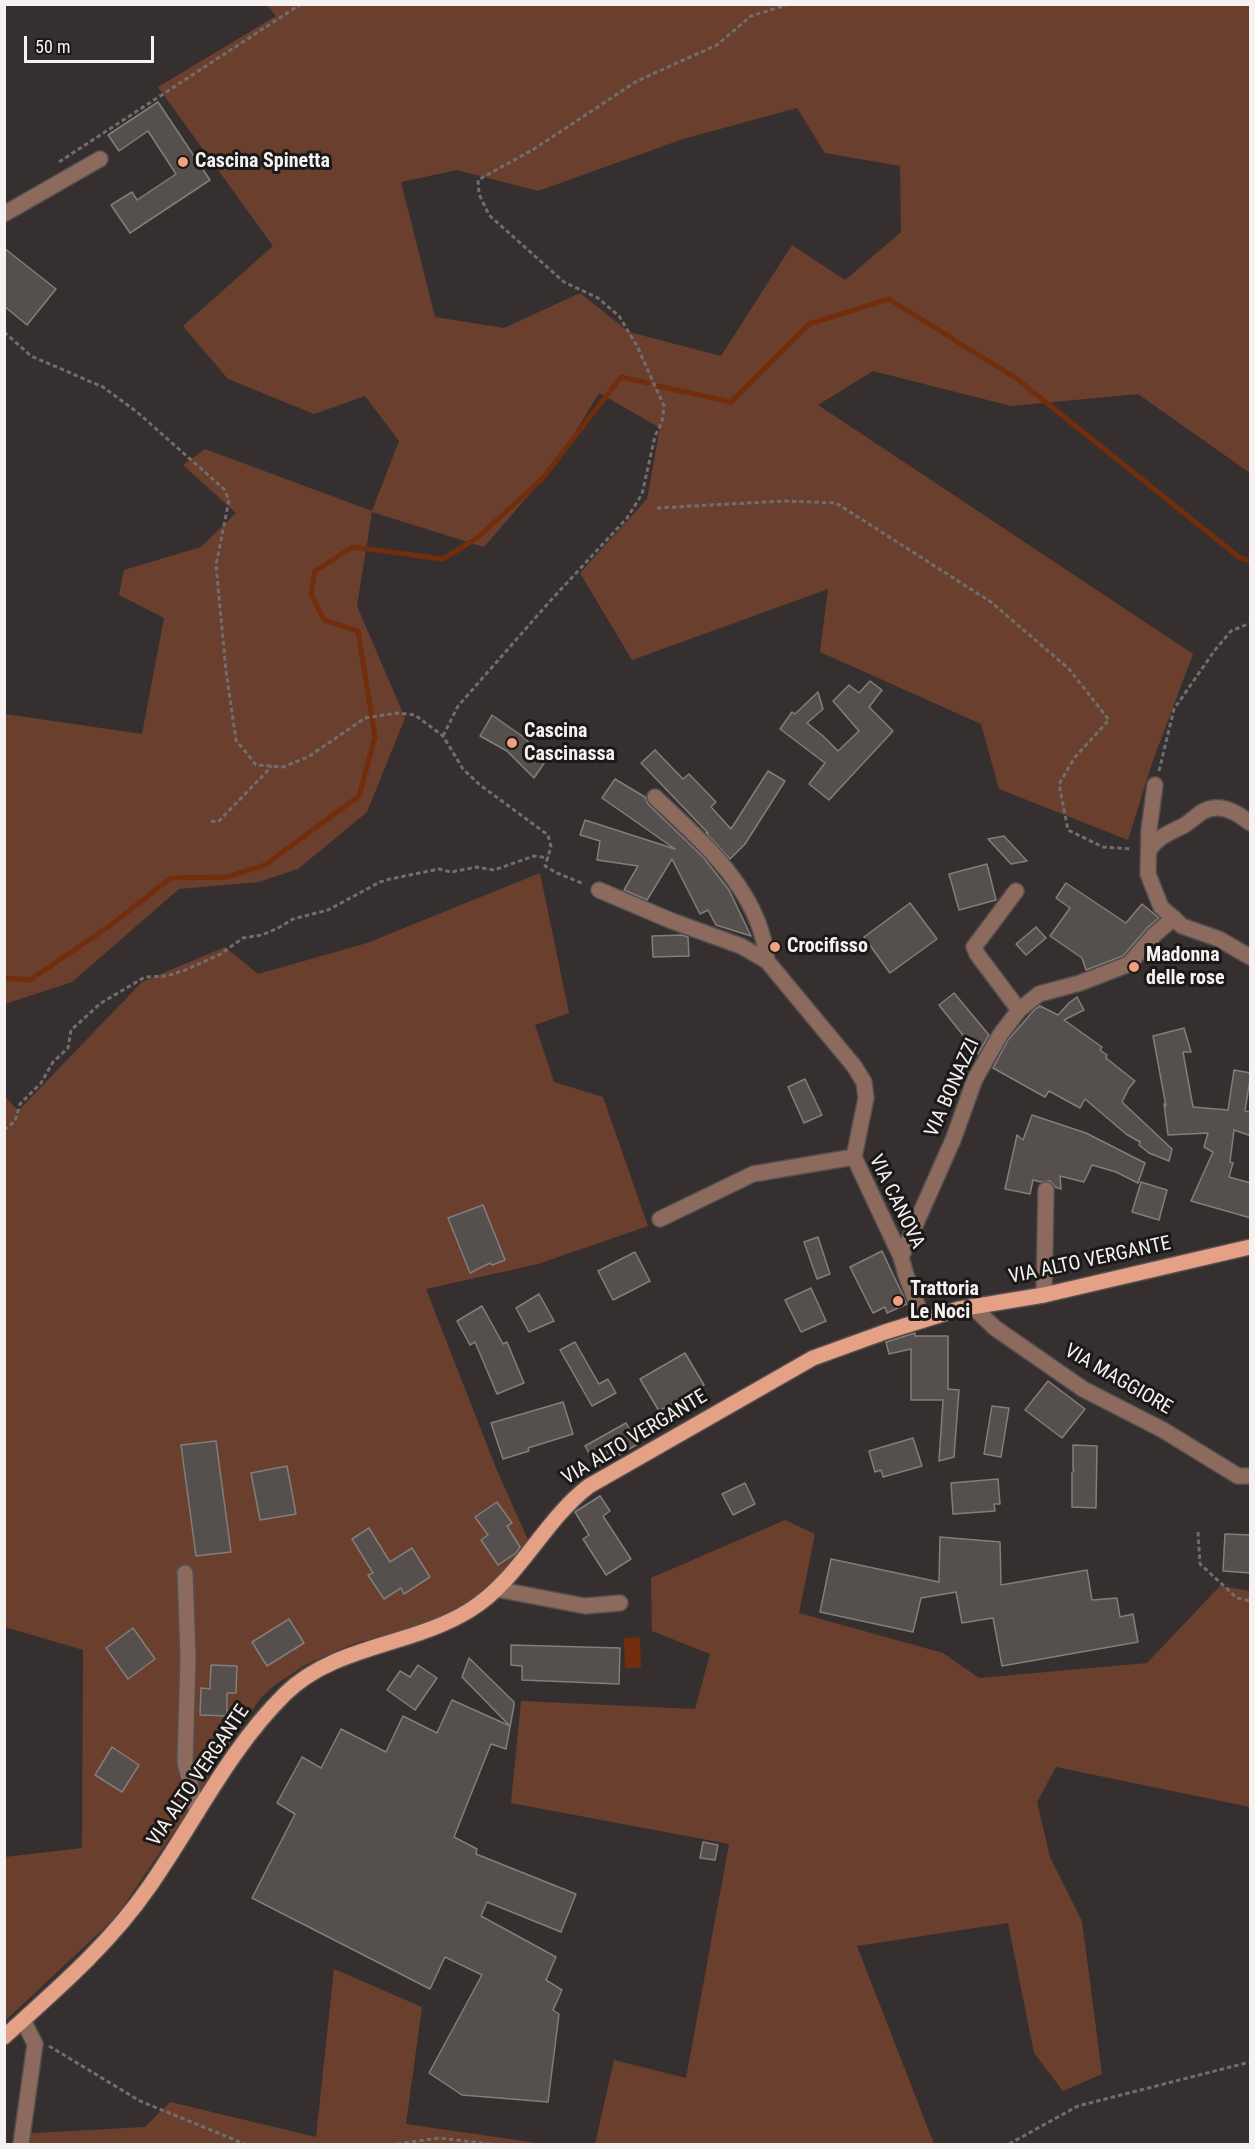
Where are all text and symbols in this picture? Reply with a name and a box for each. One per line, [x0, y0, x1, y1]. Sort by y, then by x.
scale bar [27, 24, 158, 62]
text: 50 m [35, 36, 70, 57]
place label: Cascina Spinetta [195, 150, 330, 174]
marker: Cascina Spinetta [176, 155, 190, 169]
place label: Cascina Cascinassa [524, 720, 615, 767]
marker: Cascina Cascinassa [505, 736, 519, 750]
place label: Crocifisso [787, 935, 868, 959]
marker: Crocifisso [768, 940, 782, 954]
place label: Madonna delle rose [1146, 944, 1225, 991]
marker: Madonna delle rose [1127, 960, 1141, 974]
street label: VIA BONAZZI [921, 1035, 985, 1141]
street label: VIA CANOVA [863, 1151, 929, 1253]
street label: VIA ALTO VERGANTE [1007, 1232, 1173, 1290]
place label: Trattoria Le Noci [910, 1278, 979, 1325]
marker: Trattoria Le Noci [891, 1294, 905, 1308]
street label: VIA MAGGIORE [1060, 1340, 1176, 1420]
street label: VIA ALTO VERGANTE [558, 1385, 712, 1491]
street label: VIA ALTO VERGANTE [143, 1701, 255, 1851]

